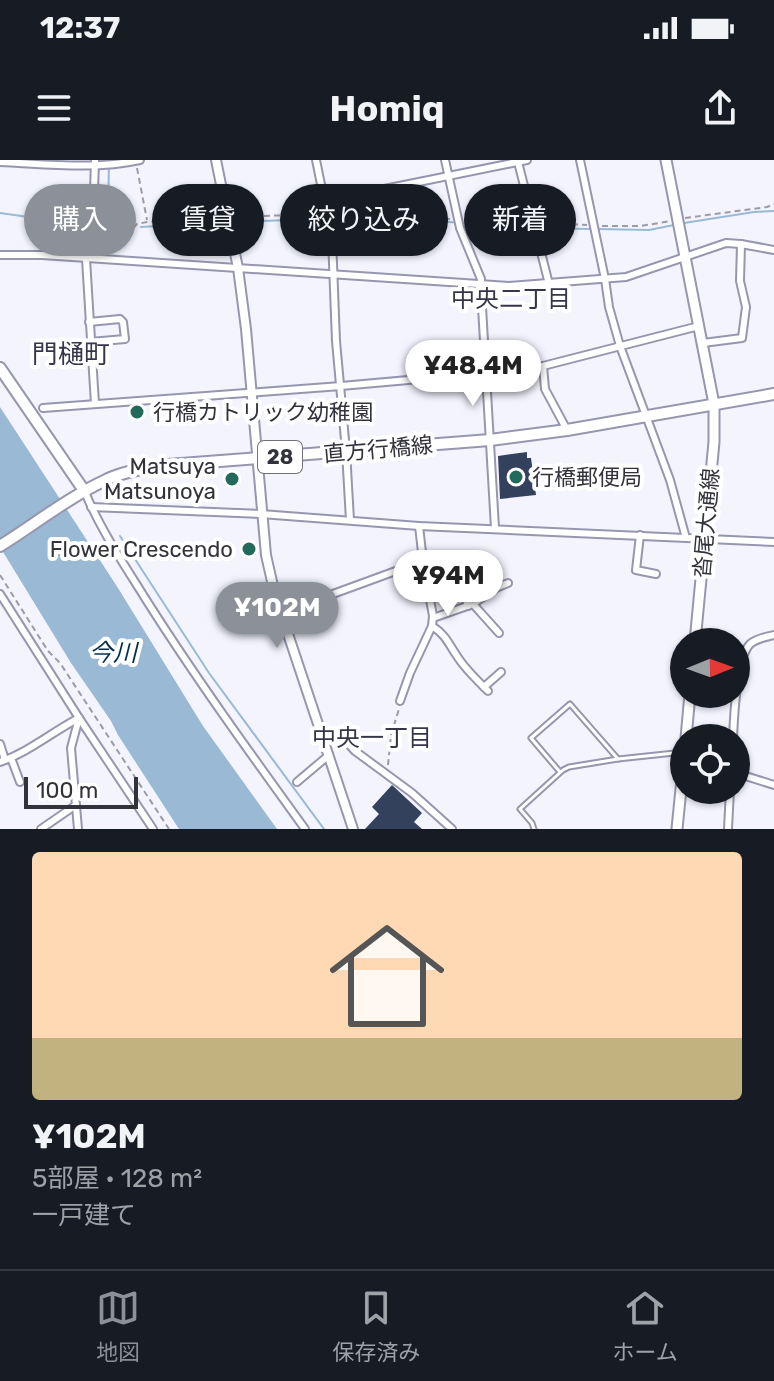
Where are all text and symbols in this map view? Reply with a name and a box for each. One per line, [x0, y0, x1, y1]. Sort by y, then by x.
text: 12:37 [40, 10, 120, 46]
icon: menu [32, 86, 76, 130]
icon: share [698, 86, 742, 130]
text: Homiq [330, 87, 444, 130]
chip: 購入 [24, 184, 136, 256]
chip: 賃貸 [152, 184, 264, 256]
chip: 絞り込み [280, 184, 448, 256]
chip: 新着 [464, 184, 576, 256]
district label: 中央二丁目 [451, 285, 571, 313]
district label: 門樋町 [32, 339, 110, 370]
pin: ¥48.4M [408, 340, 538, 408]
text: ¥48.4M [423, 350, 523, 381]
place label: 行橋カトリック幼稚園 [153, 399, 373, 426]
marker: 行橋カトリック幼稚園 [128, 403, 146, 421]
street label: 直方行橋線 [322, 431, 434, 468]
road number: 28 [258, 441, 302, 473]
place label: Matsuya Matsunoya [104, 453, 216, 505]
place label: 行橋郵便局 [532, 464, 642, 491]
street label: 沓尾大通線 [688, 467, 725, 579]
marker: 行橋郵便局 [507, 468, 525, 486]
marker: Matsuya Matsunoya [223, 470, 241, 488]
place label: Flower Crescendo [50, 536, 233, 563]
marker: Flower Crescendo [240, 540, 258, 558]
pin: ¥94M [401, 550, 495, 618]
text: ¥94M [411, 560, 485, 591]
pin: ¥102M [221, 582, 333, 650]
text: ¥102M [234, 592, 320, 623]
north arrow [670, 628, 750, 708]
map controls [670, 628, 750, 804]
water label: 今川 [89, 639, 140, 667]
district label: 中央一丁目 [312, 724, 432, 752]
button: locate [670, 724, 750, 804]
scale bar [24, 773, 138, 809]
text: 100 m [36, 777, 98, 804]
icon: home [315, 904, 459, 1048]
text: ¥102M [32, 1116, 146, 1157]
text: 5部屋 · 128 m² [32, 1163, 202, 1194]
text: 一戸建て [32, 1200, 136, 1231]
tab: 地図 [96, 1286, 140, 1366]
tab: 保存済み [332, 1286, 420, 1366]
tab: ホーム [613, 1286, 678, 1366]

